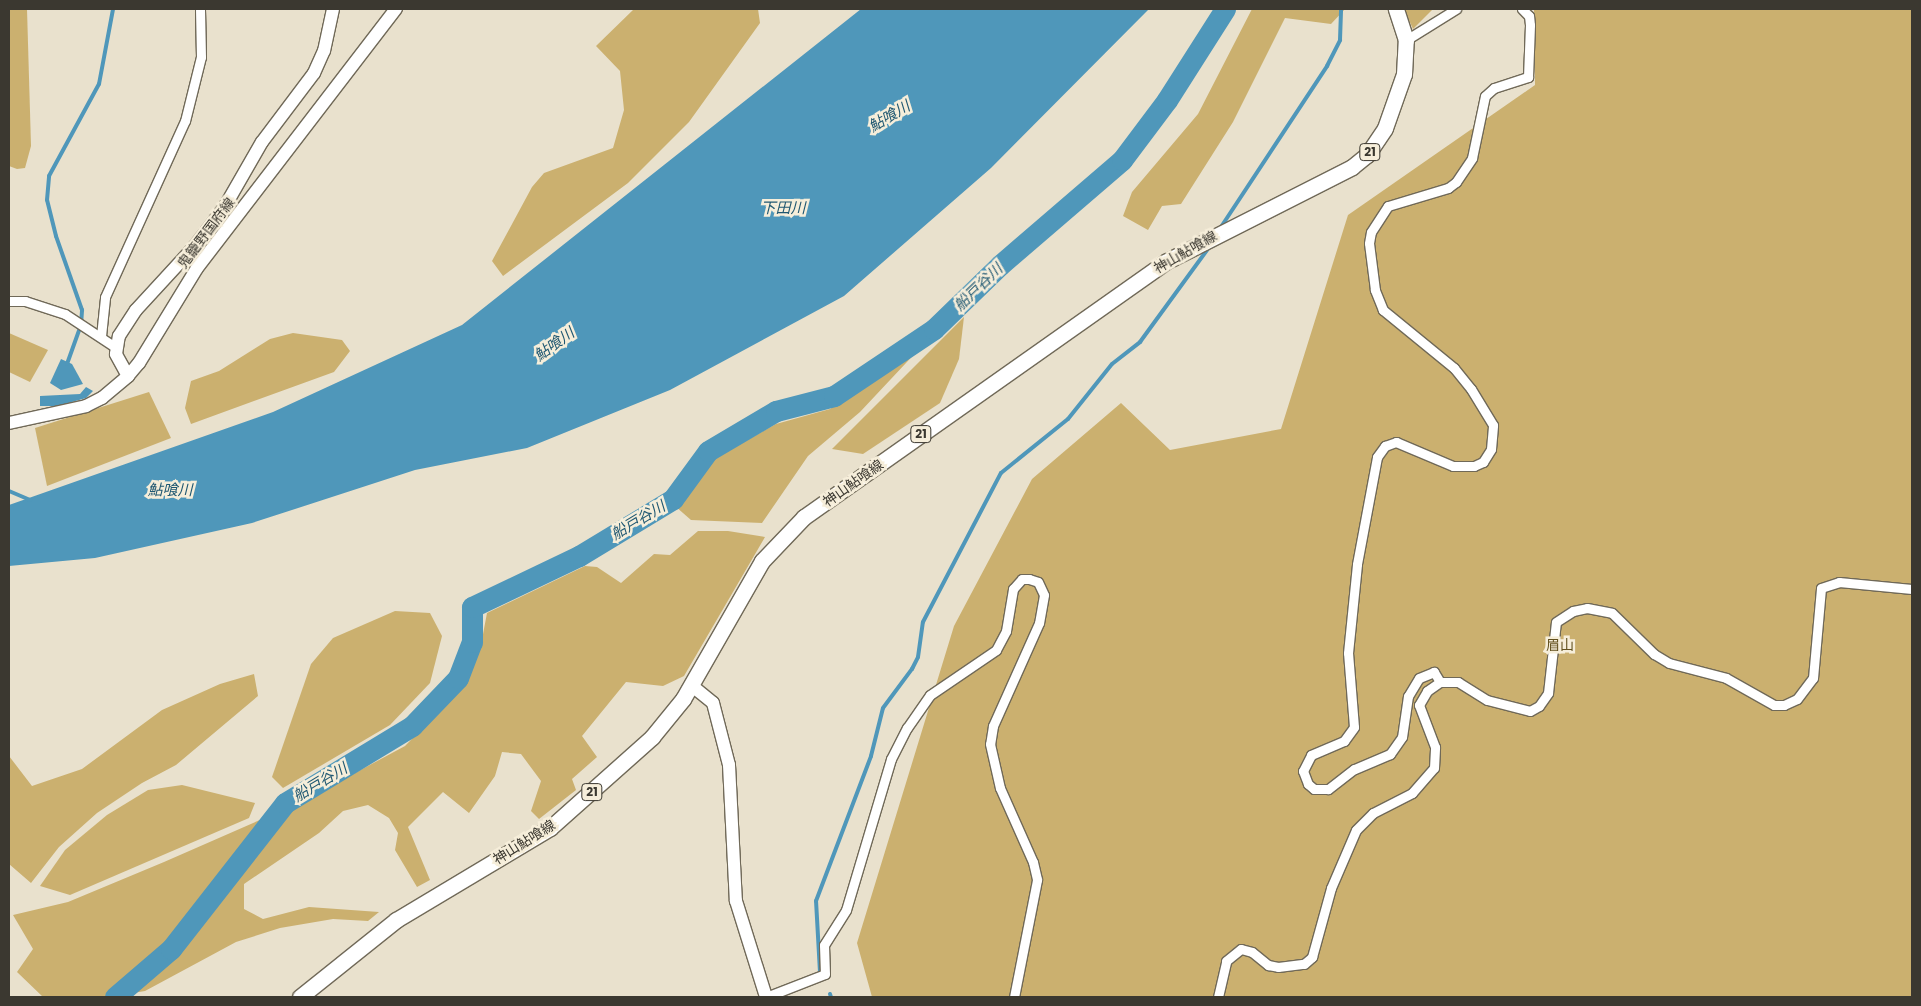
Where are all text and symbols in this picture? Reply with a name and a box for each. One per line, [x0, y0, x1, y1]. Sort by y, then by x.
water label: 鮎喰川 [865, 97, 913, 135]
road number: 21 [1359, 142, 1381, 162]
street label: 鬼籠野国府線 [174, 194, 238, 272]
water label: 下田川 [761, 199, 805, 217]
street label: 神山鮎喰線 [1150, 227, 1220, 277]
water label: 船戸谷川 [950, 260, 1006, 314]
water label: 鮎喰川 [531, 323, 577, 365]
road number: 21 [910, 424, 932, 444]
street label: 神山鮎喰線 [820, 456, 886, 510]
water label: 鮎喰川 [148, 481, 192, 499]
water label: 船戸谷川 [608, 497, 668, 543]
park label: 眉山 [1546, 637, 1574, 653]
water label: 船戸谷川 [290, 759, 350, 805]
road number: 21 [581, 782, 603, 802]
street label: 神山鮎喰線 [490, 816, 558, 868]

